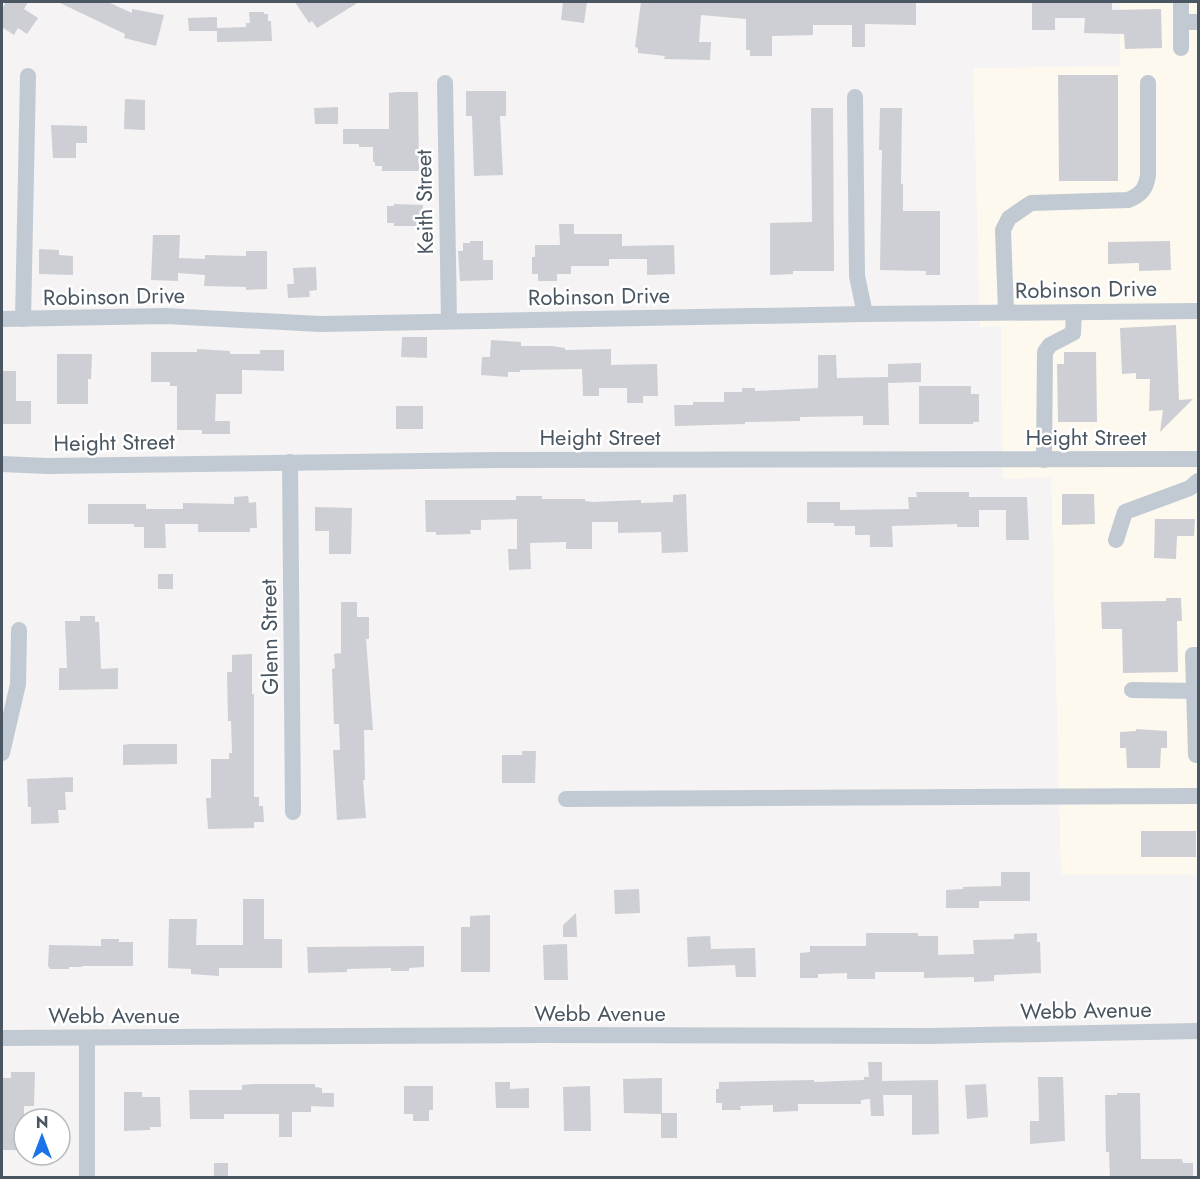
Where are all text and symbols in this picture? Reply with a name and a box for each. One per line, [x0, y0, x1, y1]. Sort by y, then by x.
street label: Keith Street [407, 149, 441, 255]
street label: Robinson Drive [1015, 272, 1157, 306]
street label: Robinson Drive [43, 279, 185, 313]
street label: Robinson Drive [528, 279, 670, 313]
street label: Height Street [539, 421, 661, 453]
street label: Height Street [1025, 421, 1147, 453]
street label: Height Street [53, 425, 176, 459]
street label: Glenn Street [252, 578, 286, 695]
street label: Webb Avenue [1020, 993, 1152, 1027]
street label: Webb Avenue [534, 997, 666, 1029]
street label: Webb Avenue [48, 999, 180, 1031]
north arrow [12, 1107, 72, 1167]
text: N [36, 1111, 48, 1134]

